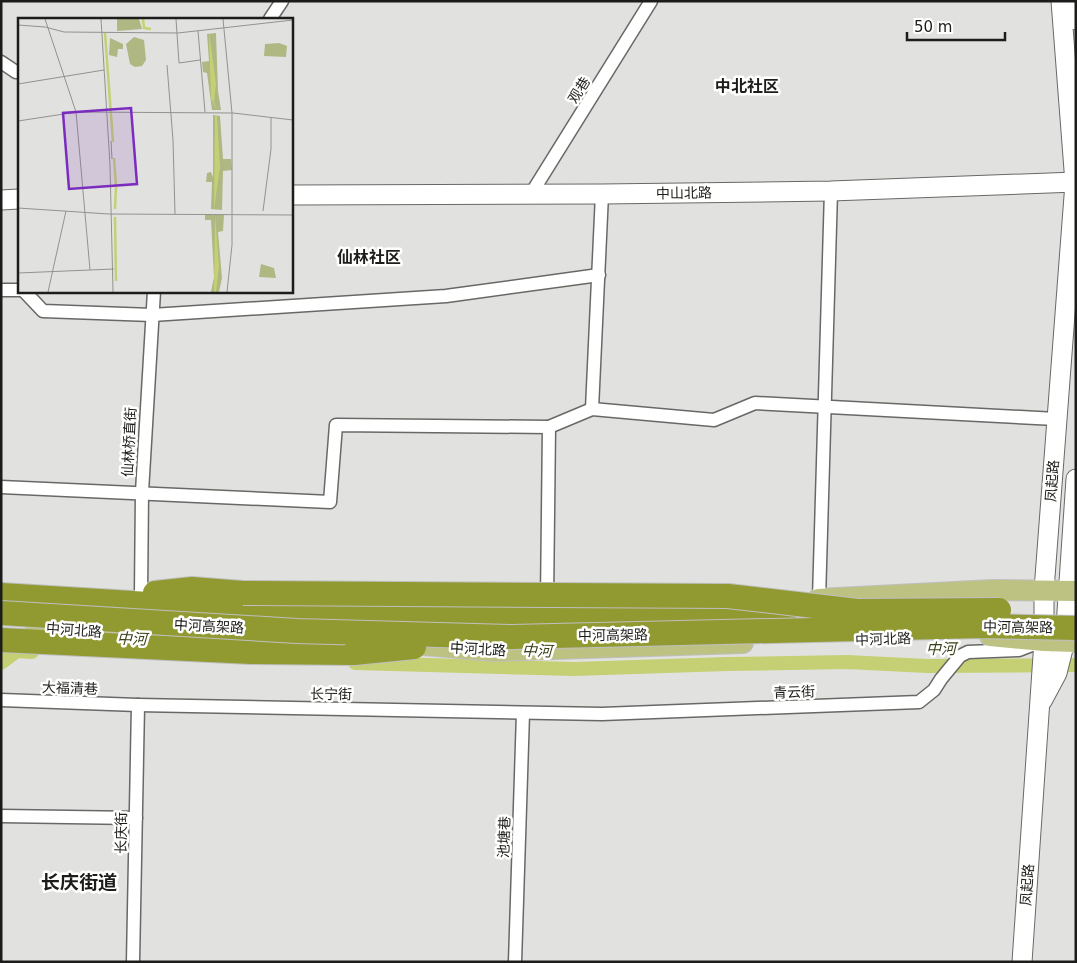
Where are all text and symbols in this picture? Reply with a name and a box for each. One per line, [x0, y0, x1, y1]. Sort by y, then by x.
scale bar [907, 10, 1004, 42]
inset map [18, 18, 292, 292]
text: 50 m [914, 18, 952, 36]
street label: 观巷 [565, 74, 593, 106]
district label: 中北社区 [715, 77, 779, 96]
street label: 中山北路 [656, 185, 712, 201]
district label: 仙林社区 [337, 248, 401, 267]
street label: 仙林桥直街 [119, 407, 139, 477]
street label: 凤起路 [1043, 459, 1061, 503]
street label: 中河高架路 [174, 616, 244, 636]
street label: 中河高架路 [983, 618, 1053, 636]
street label: 中河北路 [46, 620, 102, 640]
street label: 中河高架路 [578, 626, 648, 644]
water label: 中河 [117, 629, 150, 649]
street label: 中河北路 [855, 630, 911, 648]
street label: 中河北路 [450, 640, 506, 658]
water label: 中河 [926, 640, 959, 658]
water label: 中河 [522, 641, 555, 661]
street label: 大福清巷 [42, 679, 98, 697]
street label: 青云街 [773, 683, 815, 701]
street label: 长宁街 [310, 686, 352, 702]
street label: 长庆街 [113, 812, 129, 854]
street label: 池塘巷 [495, 816, 513, 858]
street label: 凤起路 [1018, 863, 1036, 907]
district label: 长庆街道 [41, 871, 117, 893]

